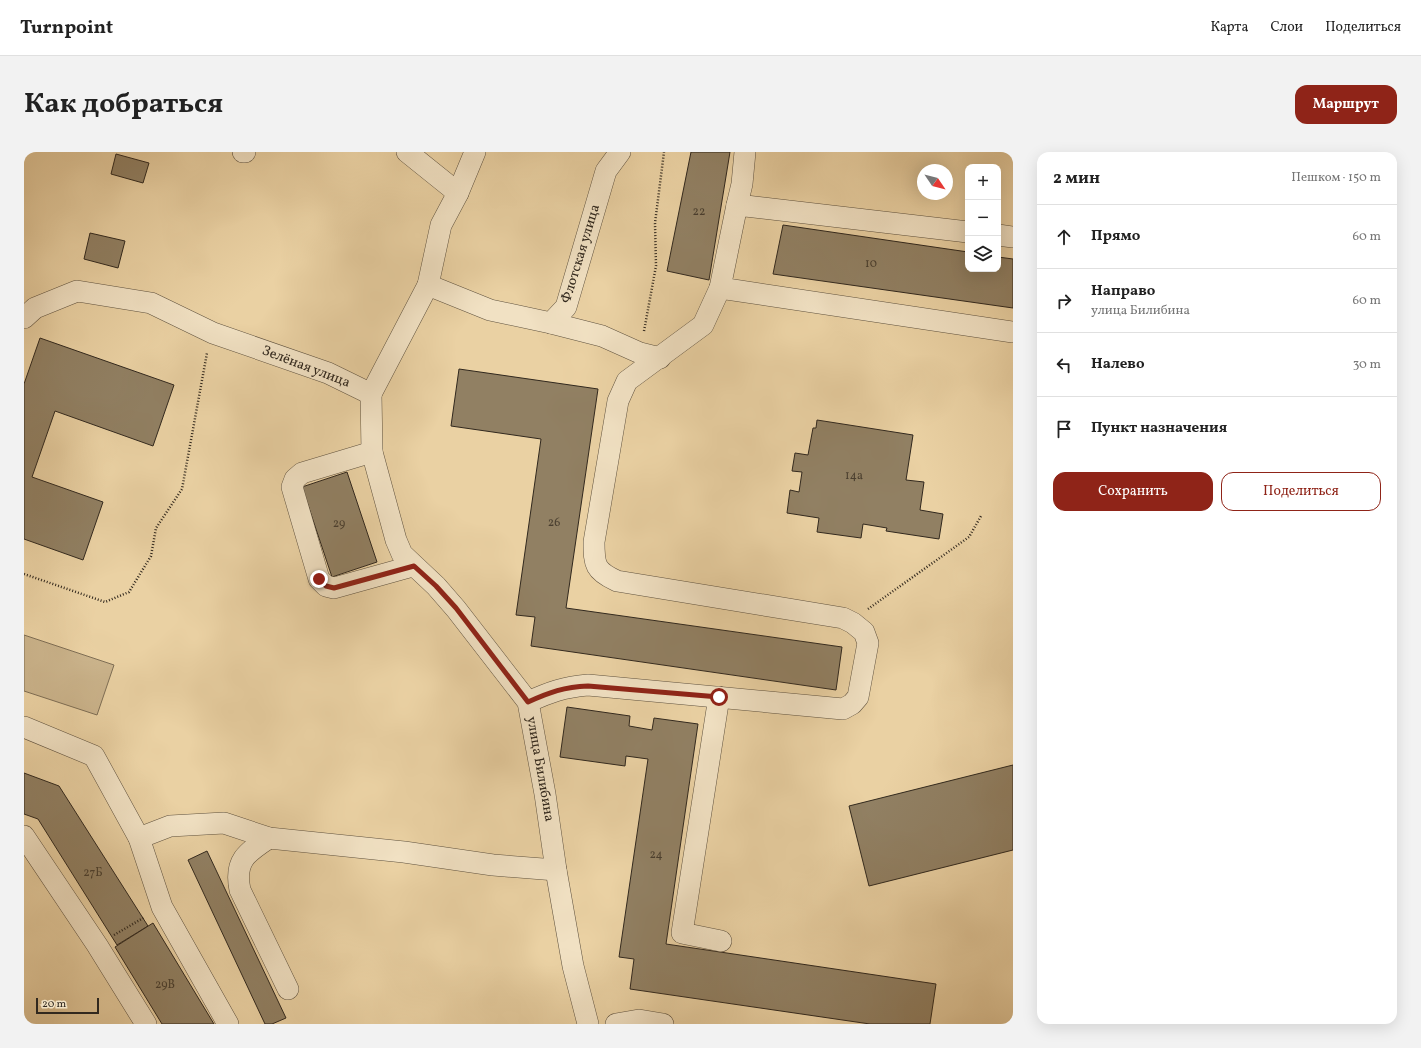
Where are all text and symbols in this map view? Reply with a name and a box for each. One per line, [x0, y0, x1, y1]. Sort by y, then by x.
text: Turnpoint [20, 15, 113, 41]
text: Карта [1210, 18, 1248, 37]
text: Слои [1270, 18, 1303, 37]
text: Поделиться [1325, 18, 1401, 37]
text: Как добраться [24, 85, 223, 124]
button: Маршрут [1295, 85, 1397, 124]
north arrow [917, 164, 953, 200]
map controls [965, 164, 1001, 272]
button: + [965, 164, 1001, 200]
text: 2 мин [1053, 167, 1100, 190]
text: Пешком · 150 m [1291, 169, 1381, 187]
button: − [965, 200, 1001, 236]
street label: Флотская улица [557, 202, 605, 306]
house number: 22 [693, 204, 705, 220]
icon: ahead [1053, 226, 1075, 248]
text: Прямо [1091, 226, 1140, 247]
text: 60 m [1353, 228, 1381, 246]
button: layers [965, 236, 1001, 272]
house number: 10 [865, 256, 877, 272]
text: Направо [1091, 281, 1155, 302]
icon: right [1053, 290, 1075, 312]
text: 60 m [1353, 292, 1381, 310]
text: улица Билибина [1091, 302, 1190, 320]
street label: Зелёная улица [259, 341, 353, 393]
icon: left [1053, 354, 1075, 376]
text: Налево [1091, 354, 1145, 375]
text: 30 m [1353, 356, 1381, 374]
icon: arrive [1053, 418, 1075, 440]
text: Пункт назначения [1091, 418, 1227, 439]
house number: 14a [845, 468, 863, 484]
button: Сохранить [1053, 472, 1213, 511]
button: Поделиться [1221, 472, 1381, 511]
house number: 26 [548, 515, 560, 531]
house number: 29 [333, 516, 345, 532]
route end [310, 570, 328, 588]
route start [710, 688, 728, 706]
street label: улица Билибина [521, 715, 559, 823]
house number: 24 [649, 847, 663, 863]
house number: 27Б [83, 865, 103, 881]
house number: 29В [155, 977, 175, 993]
scale bar [36, 996, 99, 1015]
text: 20 m [42, 997, 66, 1012]

